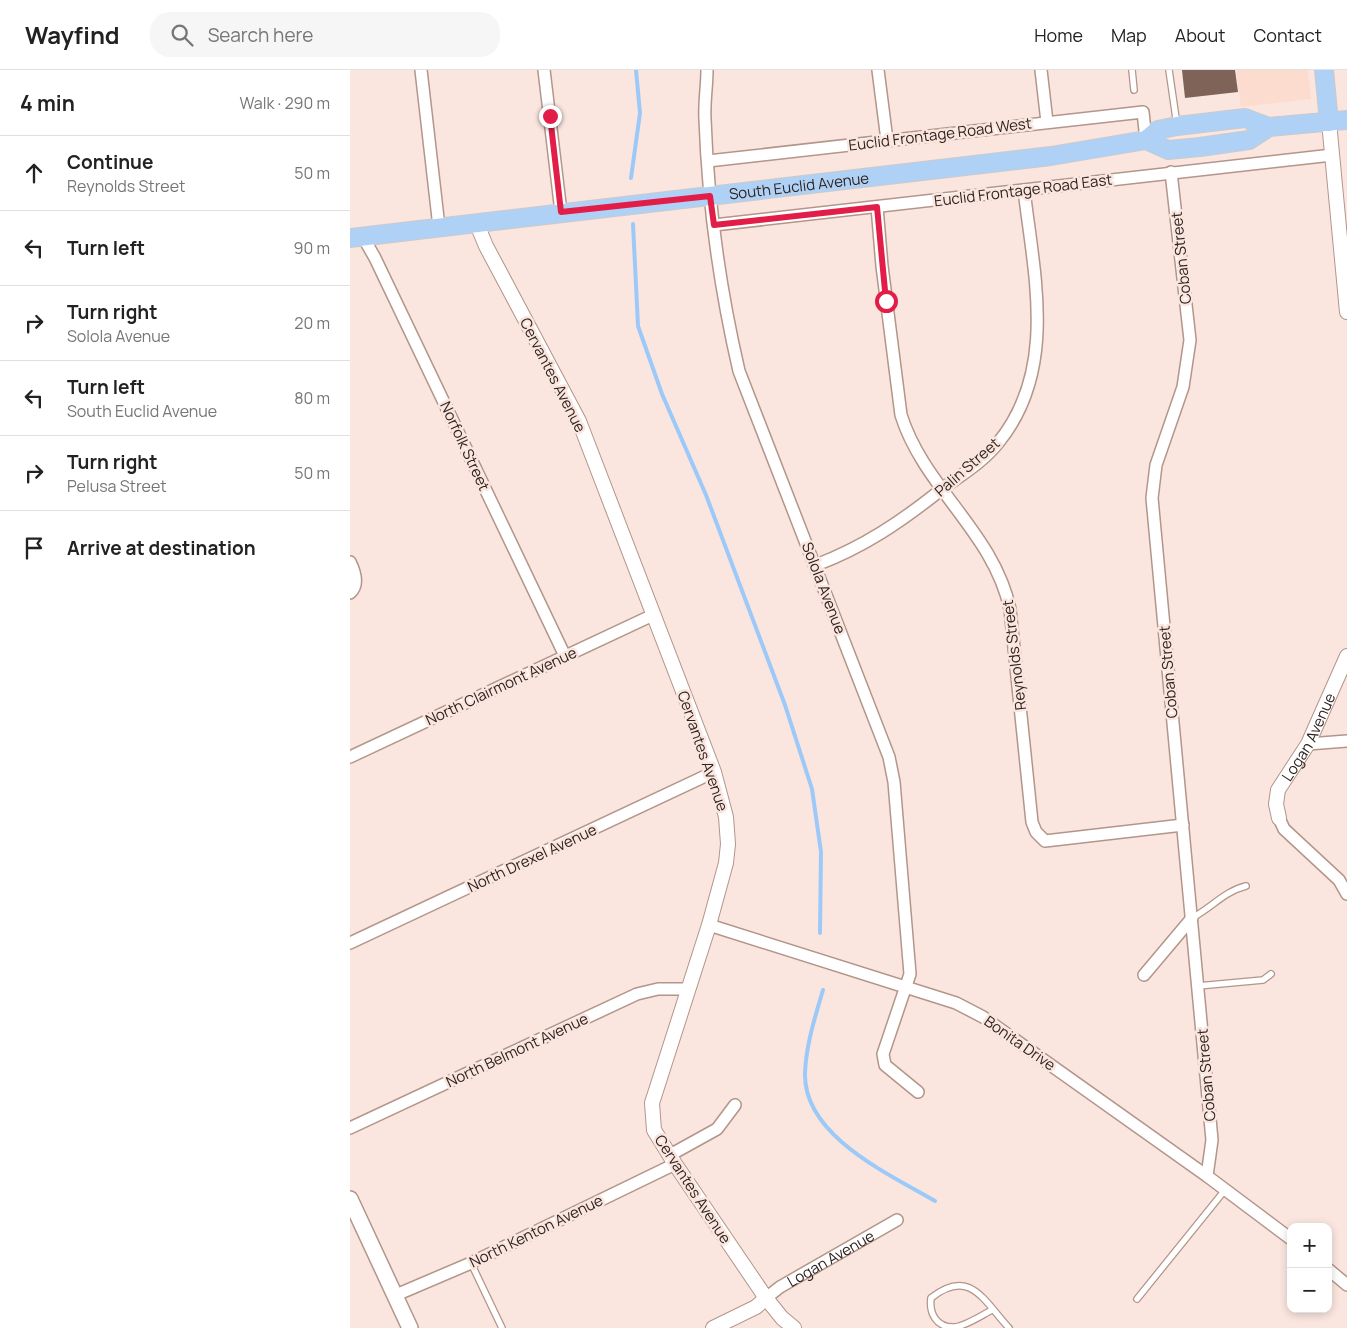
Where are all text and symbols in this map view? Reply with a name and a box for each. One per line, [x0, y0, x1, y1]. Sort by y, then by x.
search box [150, 12, 500, 57]
text: Wayfind [25, 18, 120, 51]
icon: search [168, 21, 196, 49]
text: Search here [208, 22, 313, 48]
text: Home [1034, 23, 1083, 47]
text: Map [1111, 23, 1147, 47]
text: About [1175, 23, 1225, 47]
text: Contact [1253, 23, 1322, 47]
text: 4 min [20, 89, 75, 117]
text: Walk · 290 m [240, 92, 330, 114]
route end [539, 105, 562, 128]
street label: Euclid Frontage Road West [847, 112, 1033, 156]
text: Continue [67, 149, 153, 175]
icon: ahead [20, 159, 48, 187]
text: 50 m [294, 162, 330, 184]
street label: South Euclid Avenue [728, 167, 870, 204]
street label: Euclid Frontage Road East [933, 169, 1113, 211]
text: Reynolds Street [67, 175, 185, 197]
street label: Coban Street [1166, 211, 1196, 305]
icon: left [20, 234, 48, 262]
text: Turn left [67, 235, 145, 261]
text: 90 m [294, 237, 330, 259]
route start [875, 290, 898, 313]
text: Turn right [67, 299, 157, 325]
icon: right [20, 309, 48, 337]
text: 20 m [294, 312, 330, 334]
street label: Cervantes Avenue [515, 314, 591, 436]
text: Solola Avenue [67, 325, 170, 347]
text: Turn left [67, 374, 145, 400]
icon: left [20, 384, 48, 412]
text: 80 m [294, 387, 330, 409]
street label: Norfolk Street [435, 398, 495, 494]
text: South Euclid Avenue [67, 400, 217, 422]
street label: Palin Street [930, 433, 1004, 501]
text: Turn right [67, 449, 157, 475]
icon: right [20, 459, 48, 487]
text: 50 m [294, 462, 330, 484]
text: Pelusa Street [67, 475, 167, 497]
icon: arrive [20, 534, 48, 562]
text: Arrive at destination [67, 535, 256, 561]
street label: Solola Avenue [797, 539, 851, 637]
street label: Reynolds Street [997, 599, 1031, 711]
street label: Coban Street [1153, 625, 1183, 719]
street label: North Clairmont Avenue [422, 642, 580, 730]
street label: Cervantes Avenue [673, 688, 734, 814]
street label: Logan Avenue [1276, 689, 1340, 785]
street label: North Drexel Avenue [464, 819, 600, 897]
street label: North Belmont Avenue [442, 1008, 592, 1092]
street label: Bonita Drive [980, 1011, 1060, 1076]
street label: Coban Street [1191, 1028, 1221, 1122]
street label: Cervantes Avenue [650, 1130, 736, 1248]
street label: North Kenton Avenue [466, 1189, 606, 1272]
map controls [1287, 1223, 1332, 1313]
button: + [1287, 1223, 1332, 1268]
street label: Logan Avenue [783, 1225, 878, 1291]
button: − [1287, 1268, 1332, 1313]

